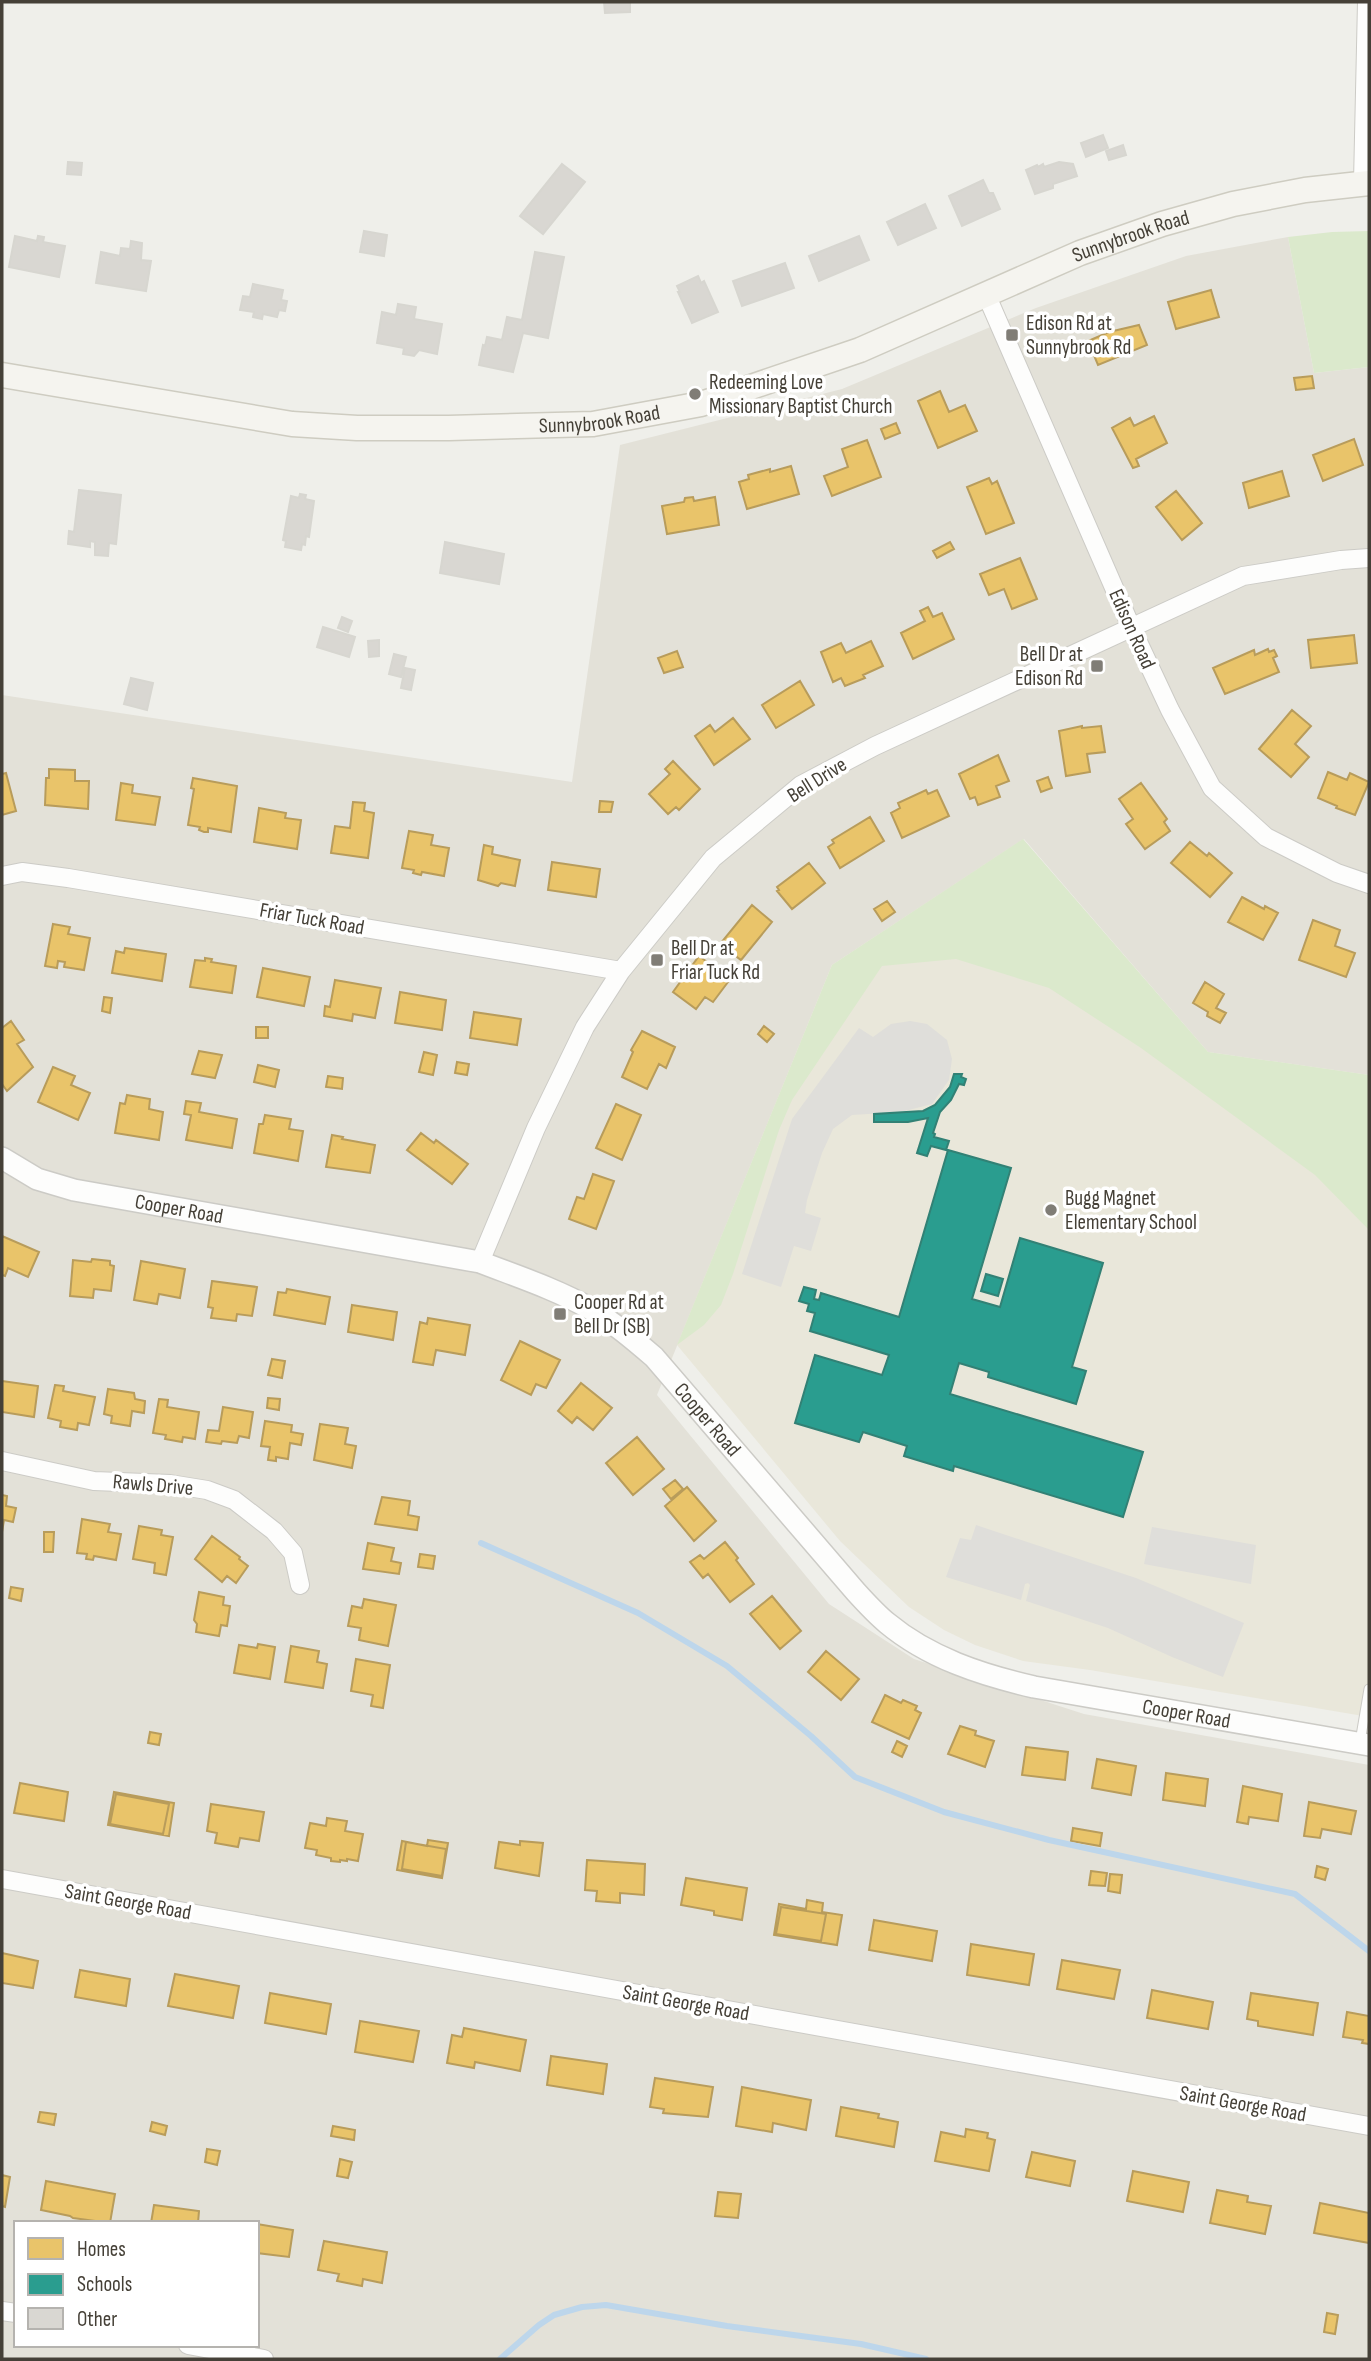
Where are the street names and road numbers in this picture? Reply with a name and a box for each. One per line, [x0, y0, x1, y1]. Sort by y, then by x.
street label: Sunnybrook Road [1068, 204, 1192, 267]
street label: Sunnybrook Road [538, 399, 662, 438]
street label: Edison Road [1103, 585, 1161, 673]
street label: Bell Drive [783, 752, 851, 808]
street label: Friar Tuck Road [258, 897, 366, 941]
street label: Cooper Road [133, 1189, 225, 1229]
street label: Cooper Road [669, 1378, 746, 1461]
street label: Rawls Drive [112, 1469, 194, 1501]
street label: Cooper Road [1141, 1693, 1232, 1733]
street label: Saint George Road [63, 1879, 193, 1925]
street label: Saint George Road [621, 1980, 751, 2026]
street label: Saint George Road [1178, 2081, 1308, 2127]

